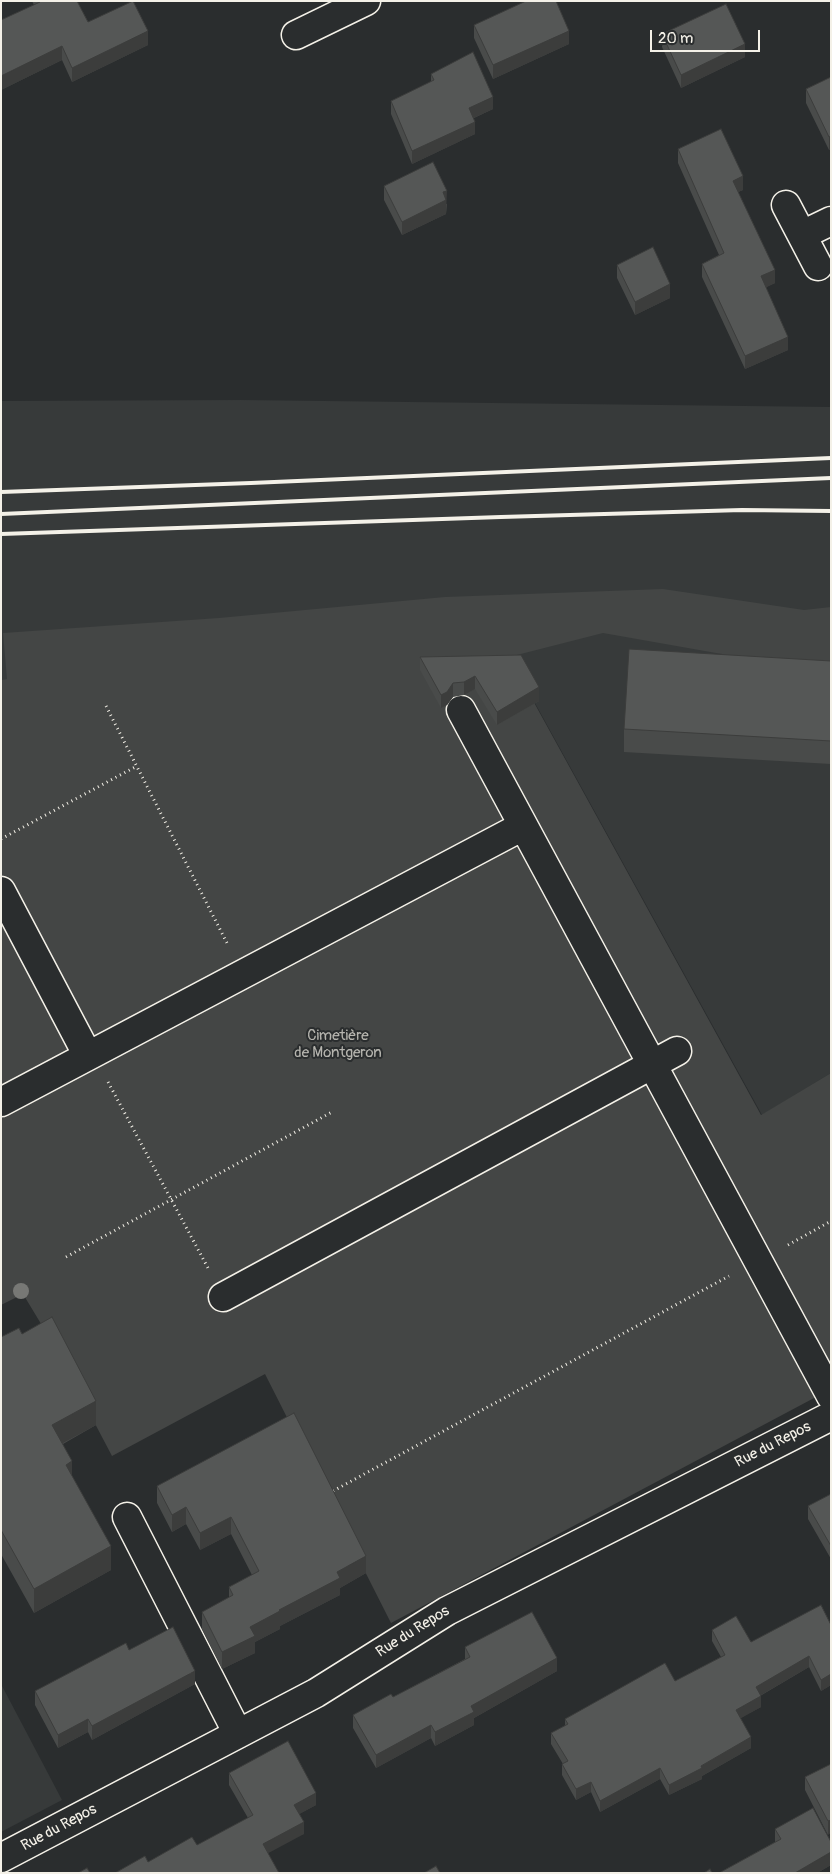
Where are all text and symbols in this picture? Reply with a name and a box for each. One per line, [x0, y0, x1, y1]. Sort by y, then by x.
scale bar [652, 20, 762, 52]
text: 20 m [658, 29, 693, 48]
park label: Cimetière de Montgeron [294, 1027, 382, 1062]
street label: Rue du Repos [732, 1418, 814, 1472]
street label: Rue du Repos [373, 1602, 453, 1662]
street label: Rue du Repos [18, 1801, 100, 1855]

